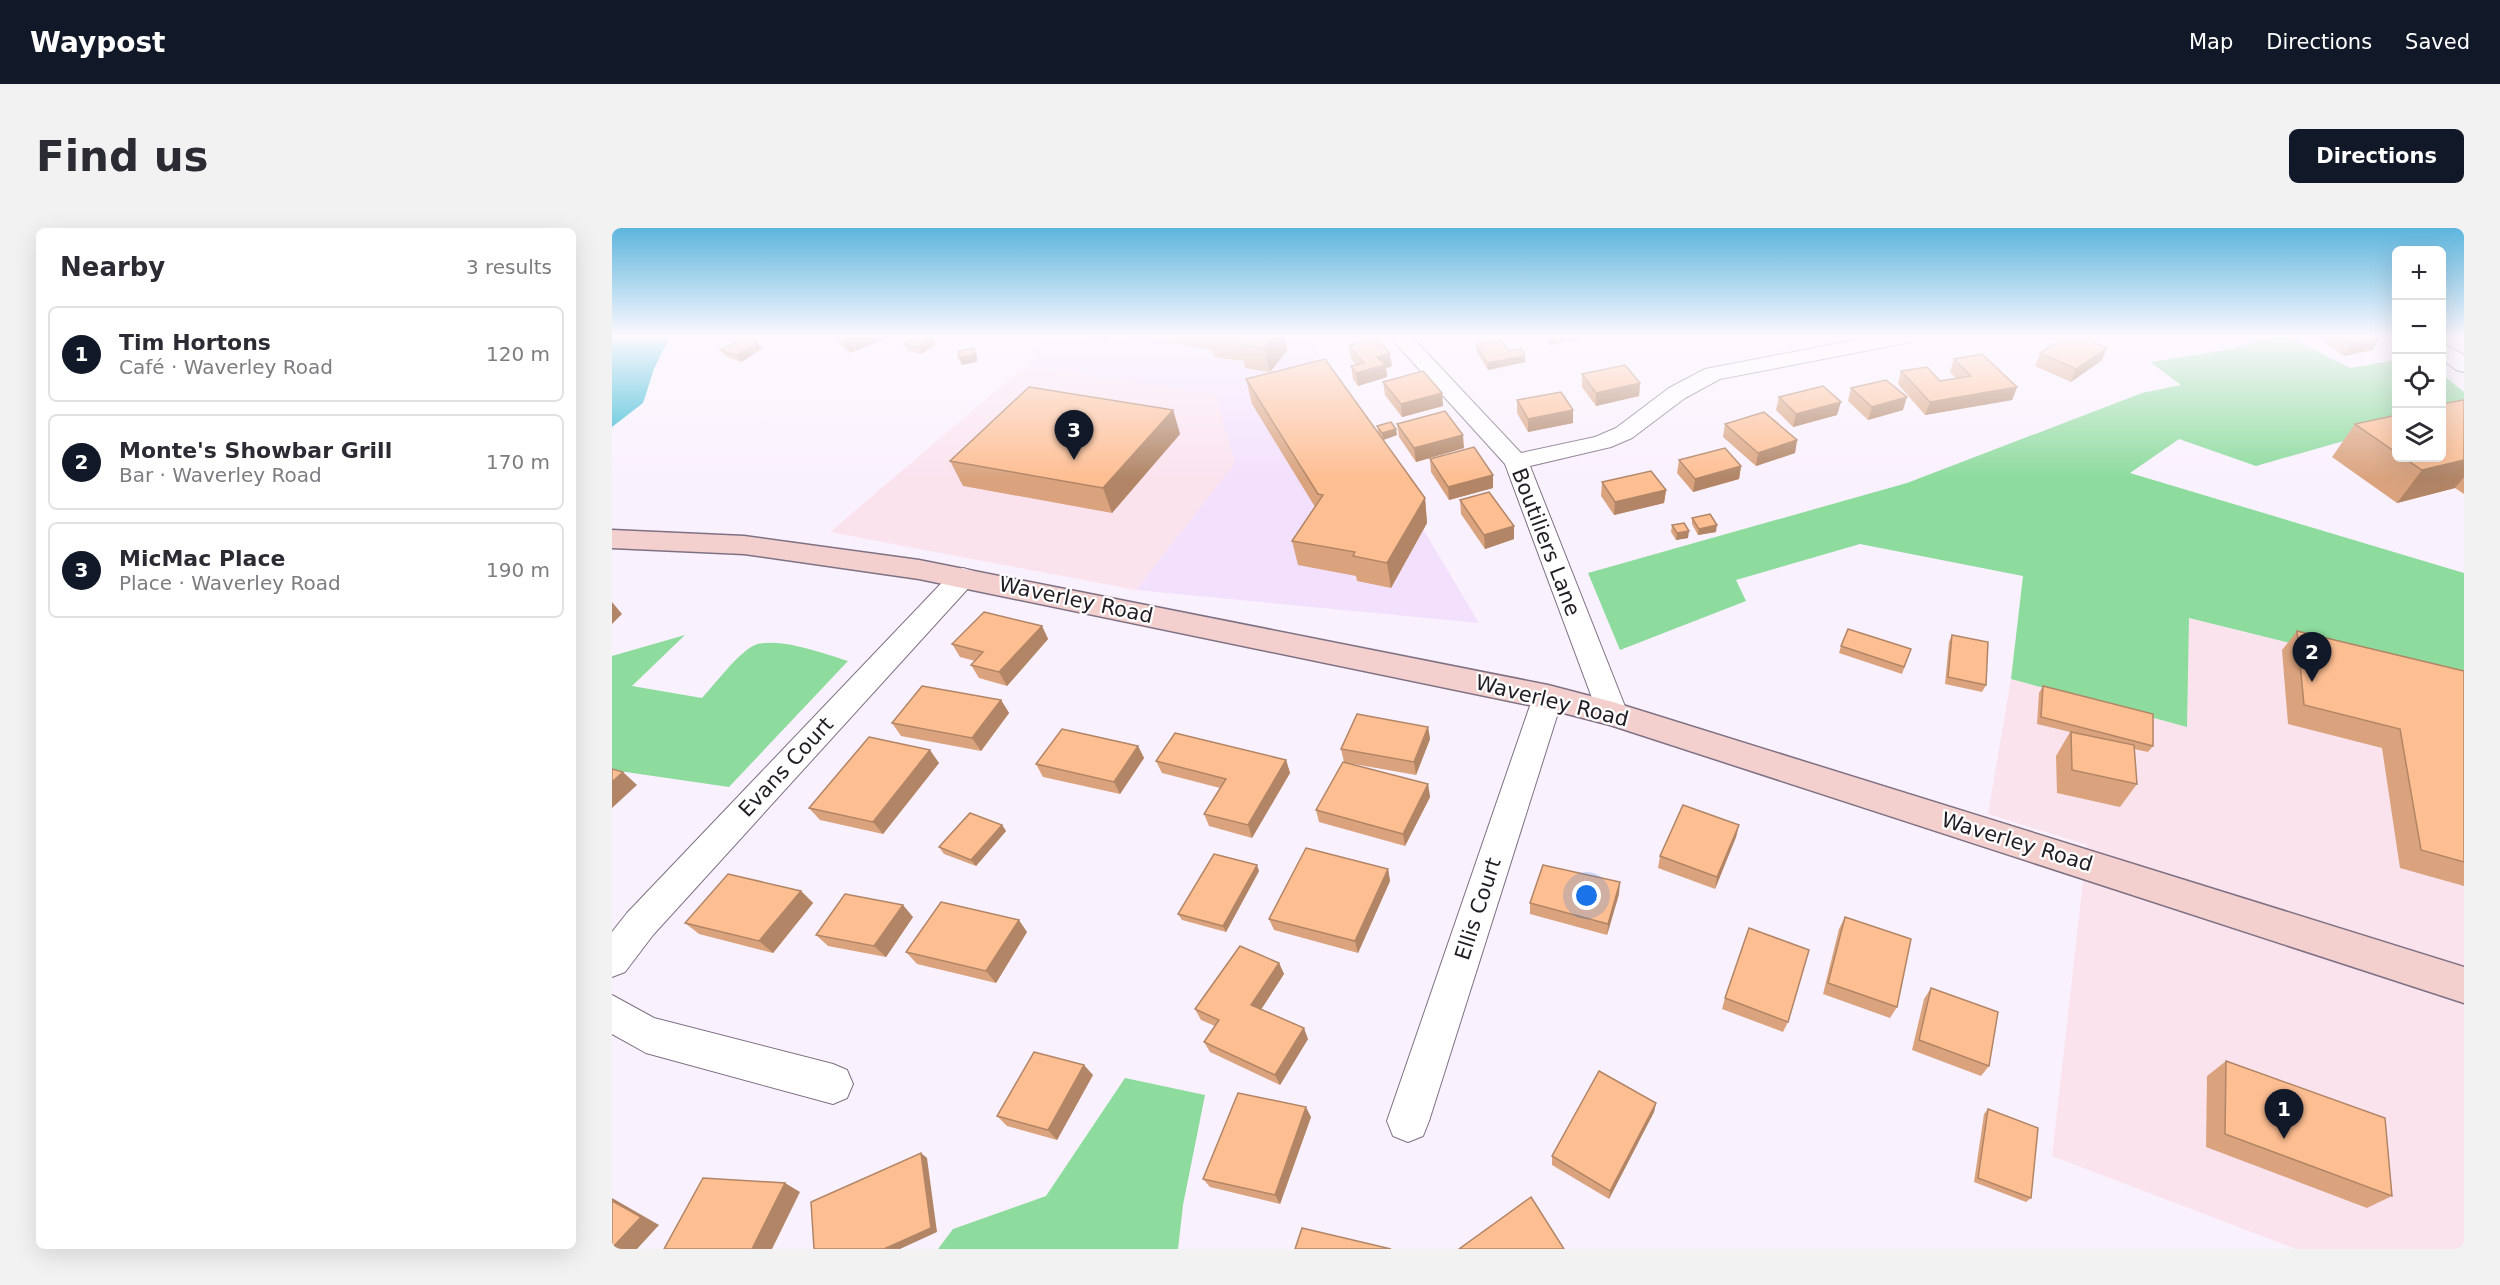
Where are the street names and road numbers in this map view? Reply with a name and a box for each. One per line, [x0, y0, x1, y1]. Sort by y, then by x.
street label: Boutiliers Lane [1507, 465, 1585, 619]
street label: Waverley Road [997, 572, 1155, 628]
street label: Waverley Road [1473, 670, 1631, 732]
street label: Evans Court [734, 712, 838, 822]
street label: Waverley Road [1939, 808, 2095, 876]
street label: Ellis Court [1450, 855, 1506, 963]

